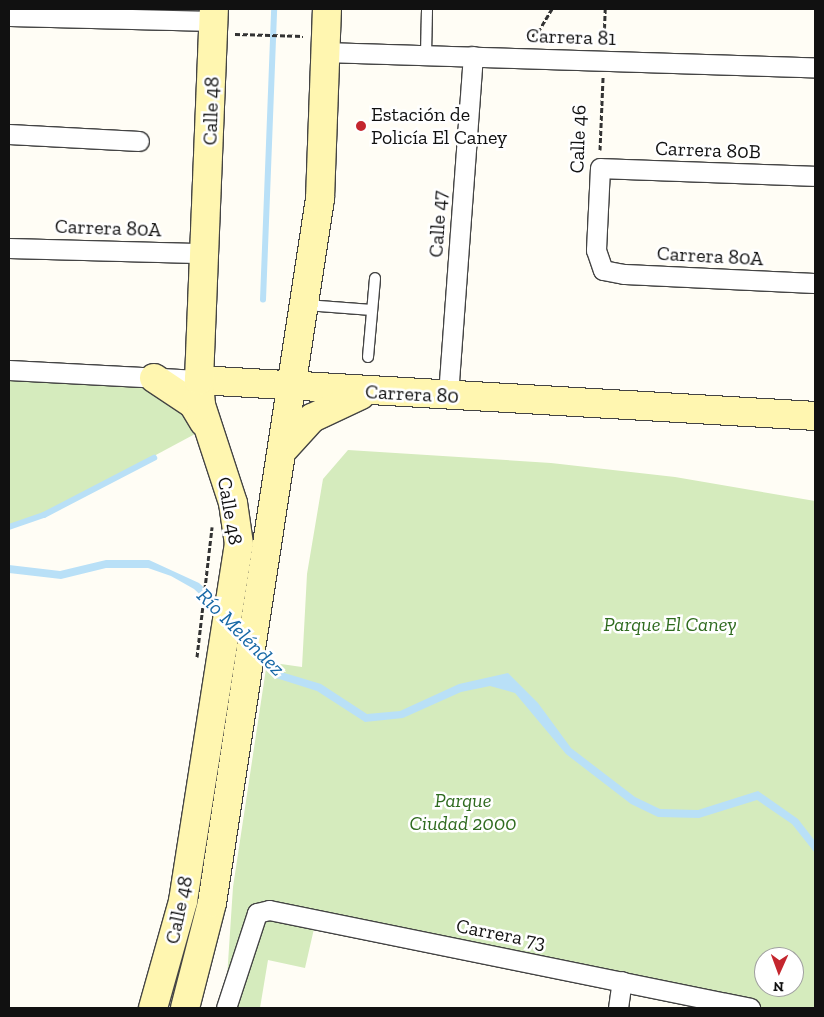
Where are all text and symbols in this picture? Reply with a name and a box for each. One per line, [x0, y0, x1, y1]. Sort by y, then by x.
street label: Carrera 81 [526, 23, 616, 51]
street label: Calle 48 [198, 76, 224, 146]
place label: Estación de Policía El Caney [371, 102, 507, 149]
street label: Calle 46 [565, 104, 591, 174]
marker: Estación de Policía El Caney [355, 120, 367, 132]
street label: Carrera 80B [655, 136, 761, 164]
street label: Calle 47 [424, 190, 452, 258]
street label: Carrera 80A [54, 214, 162, 242]
street label: Carrera 80A [656, 241, 764, 271]
street label: Carrera 80 [365, 380, 459, 408]
street label: Calle 48 [212, 475, 248, 547]
water label: Río Meléndez [192, 583, 290, 681]
park label: Parque El Caney [603, 612, 737, 636]
park label: Parque Ciudad 2000 [409, 789, 517, 836]
street label: Calle 48 [160, 874, 198, 946]
street label: Carrera 73 [454, 914, 548, 954]
north arrow [754, 947, 804, 997]
text: N [773, 978, 784, 995]

